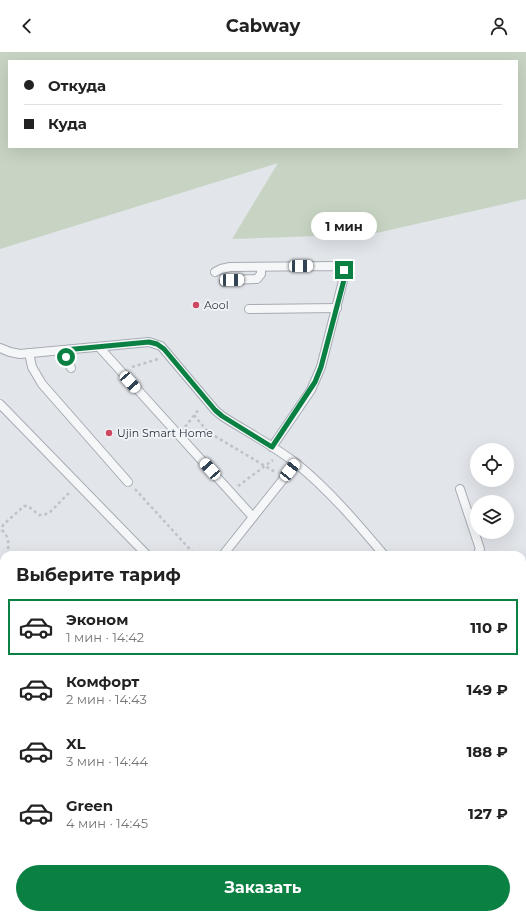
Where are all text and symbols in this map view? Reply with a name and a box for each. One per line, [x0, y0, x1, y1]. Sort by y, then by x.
icon: back [16, 15, 38, 37]
text: Cabway [226, 15, 300, 37]
icon: person [488, 15, 510, 37]
text: Откуда [48, 76, 106, 95]
text: Куда [48, 114, 87, 133]
callout: 1 мин [311, 212, 377, 240]
text: 1 мин [325, 218, 363, 234]
car [289, 260, 313, 272]
route end [335, 261, 353, 279]
car [220, 274, 244, 286]
place label: Aool [204, 298, 229, 312]
marker: Aool [191, 300, 201, 310]
route start [57, 348, 75, 366]
car [118, 369, 142, 395]
place label: Ujin Smart Home [117, 426, 213, 440]
marker: Ujin Smart Home [104, 428, 114, 438]
map controls [470, 443, 514, 539]
button: locate [470, 443, 514, 487]
car [198, 456, 222, 482]
car [278, 457, 302, 483]
button: layers [470, 495, 514, 539]
text: Выберите тариф [16, 564, 181, 586]
icon: car [18, 609, 54, 645]
text: Эконом [66, 610, 128, 629]
text: 110 ₽ [470, 618, 508, 637]
text: 1 мин · 14:42 [66, 629, 144, 645]
icon: car [18, 671, 54, 707]
text: Комфорт [66, 672, 139, 691]
text: 149 ₽ [466, 680, 508, 699]
text: 2 мин · 14:43 [66, 691, 147, 707]
icon: car [18, 733, 54, 769]
text: XL [66, 734, 85, 753]
text: 188 ₽ [466, 742, 508, 761]
text: 3 мин · 14:44 [66, 753, 148, 769]
icon: car [18, 795, 54, 831]
text: Green [66, 796, 113, 815]
text: 127 ₽ [468, 804, 508, 823]
text: 4 мин · 14:45 [66, 815, 148, 831]
button: Заказать [16, 865, 510, 911]

